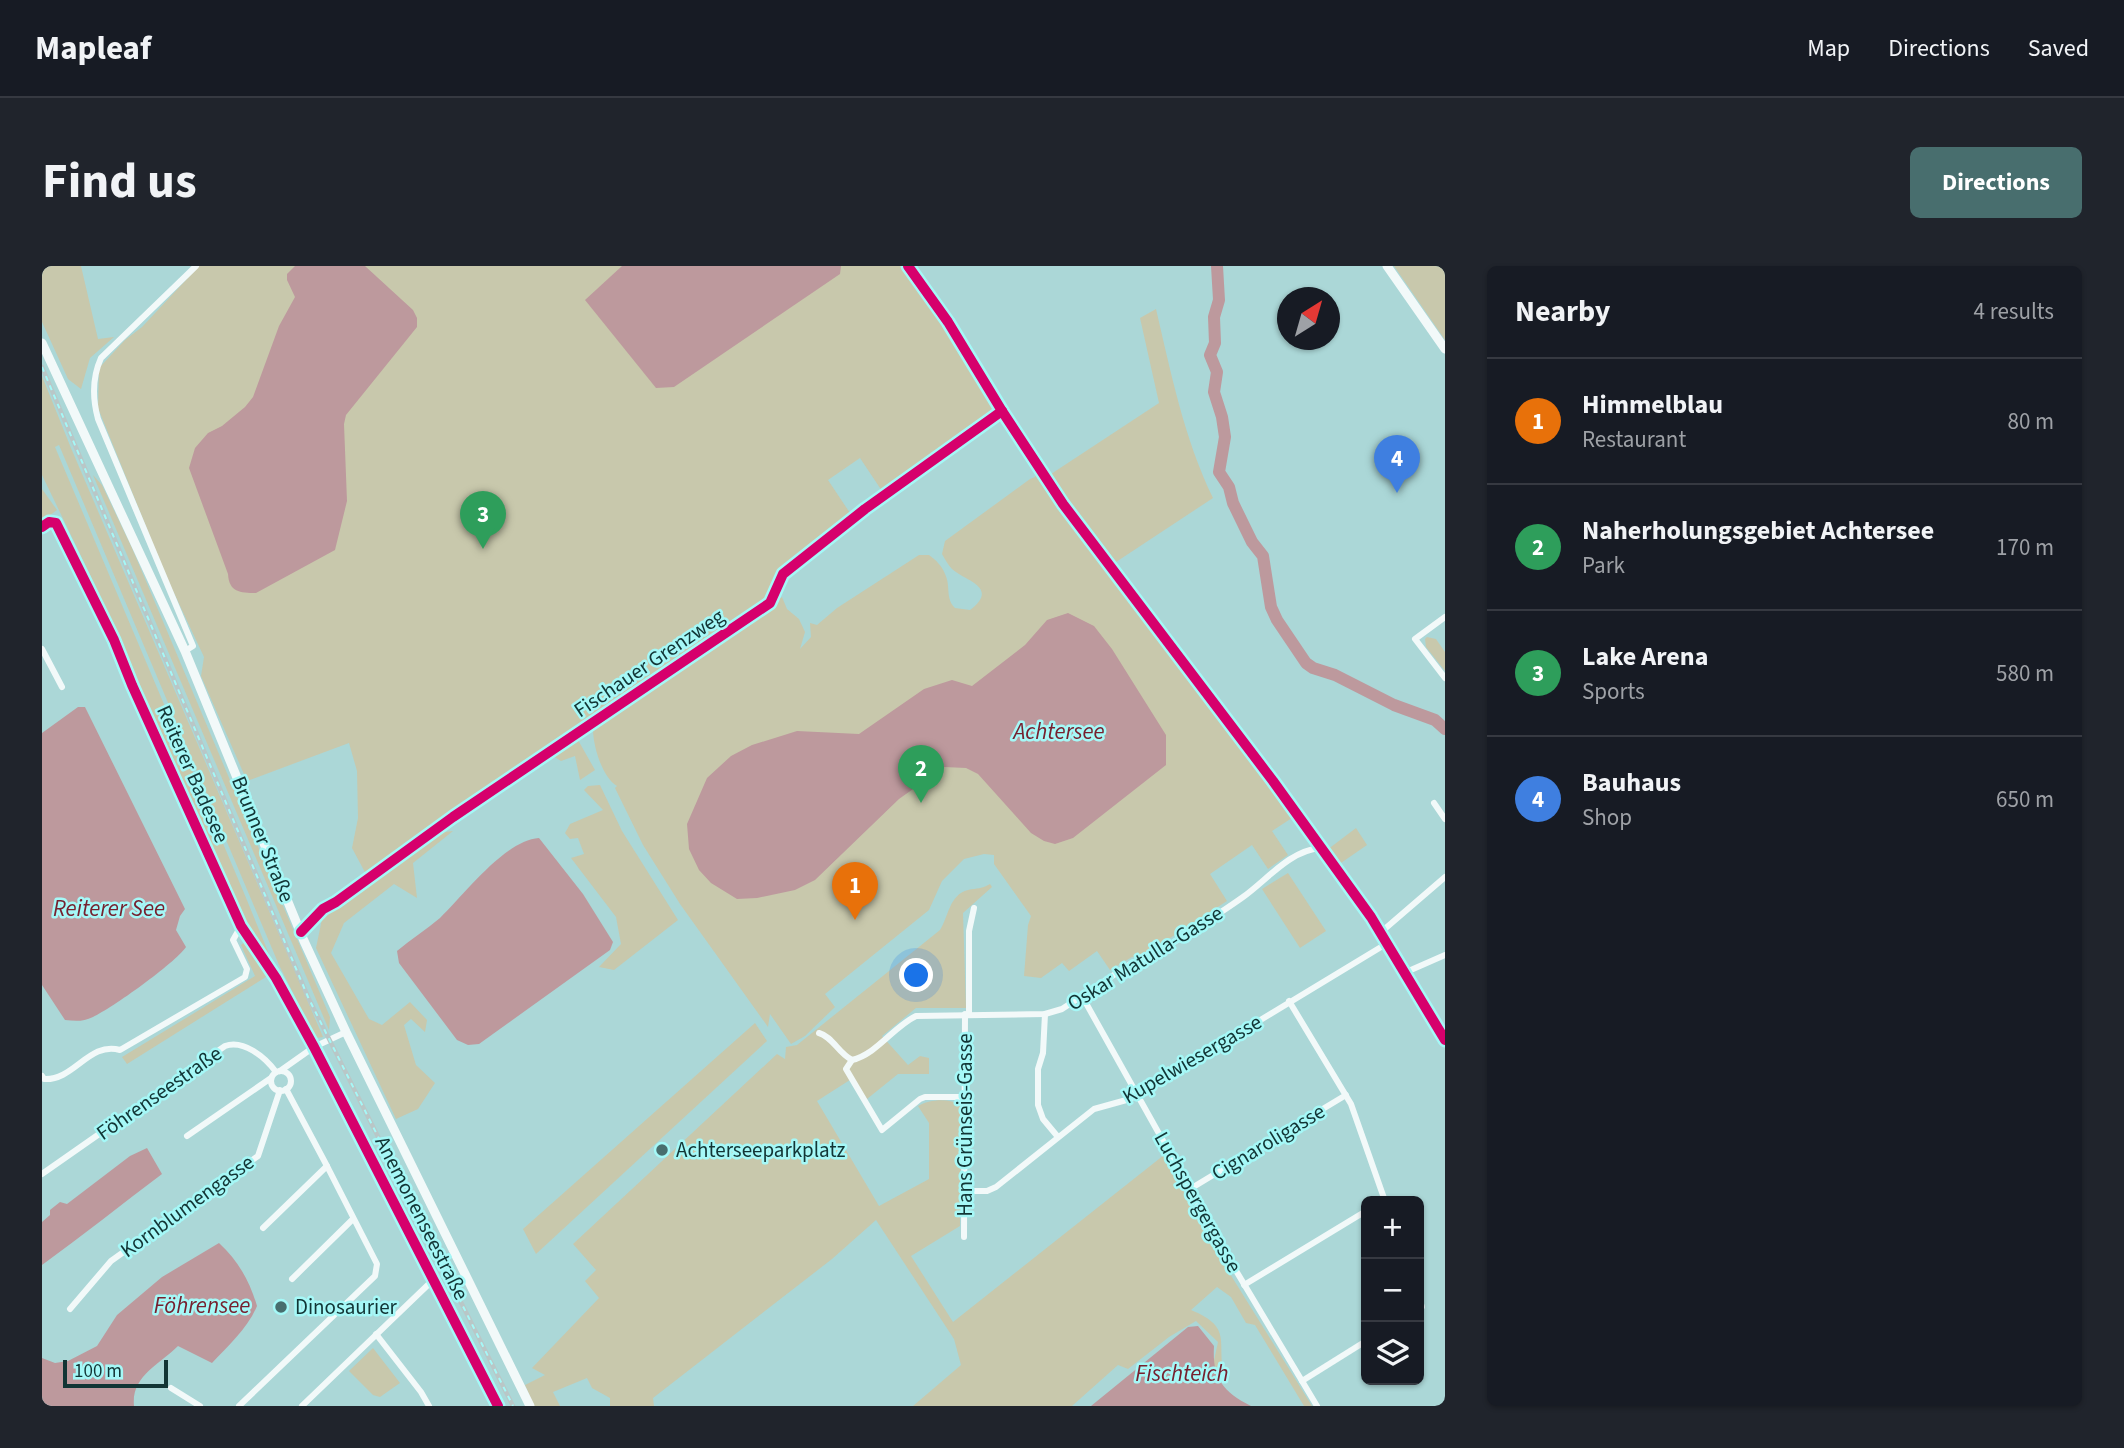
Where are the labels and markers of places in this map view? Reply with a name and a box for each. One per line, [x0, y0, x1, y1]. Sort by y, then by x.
pin: 4 [1374, 435, 1420, 493]
pin: 3 [460, 491, 506, 549]
pin: 2 [898, 745, 944, 803]
pin: 1 [832, 862, 878, 920]
place label: Achterseeparkplatz [676, 1135, 846, 1165]
marker: Achterseeparkplatz [654, 1142, 670, 1158]
place label: Dinosaurier [295, 1292, 398, 1322]
marker: Dinosaurier [273, 1299, 289, 1315]

